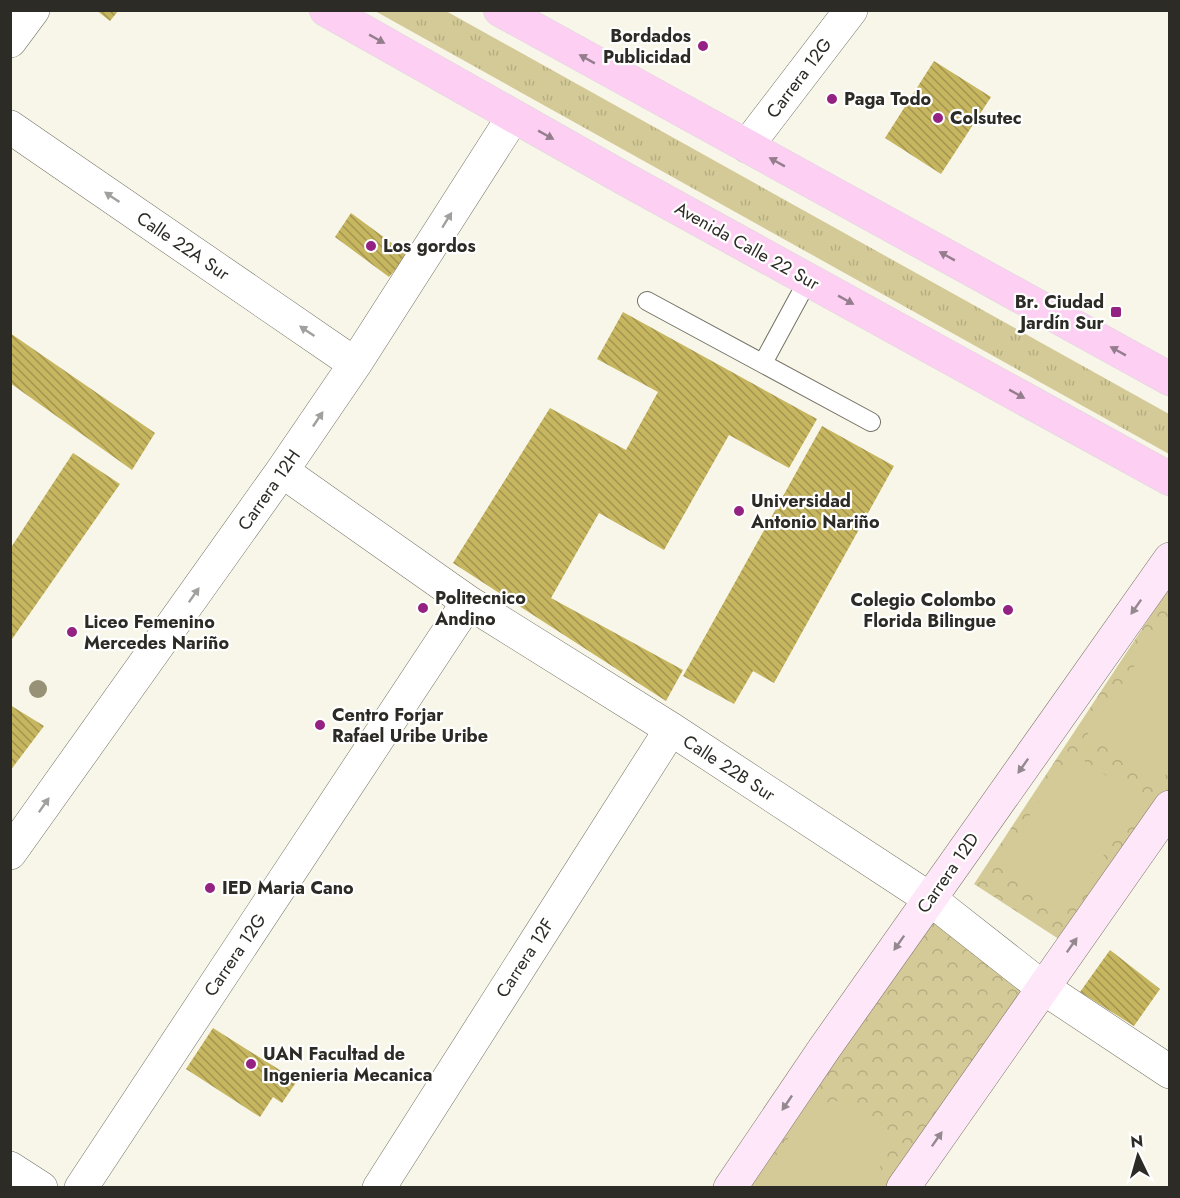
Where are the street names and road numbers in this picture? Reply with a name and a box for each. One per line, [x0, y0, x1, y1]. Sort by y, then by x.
street label: Carrera 12G [760, 32, 838, 124]
street label: Avenida Calle 22 Sur [670, 195, 825, 297]
street label: Calle 22A Sur [131, 205, 235, 287]
street label: Carrera 12H [231, 444, 307, 536]
street label: Calle 22B Sur [678, 728, 781, 808]
street label: Carrera 12D [911, 827, 985, 919]
street label: Carrera 12G [198, 908, 272, 1002]
street label: Carrera 12F [490, 913, 560, 1003]

